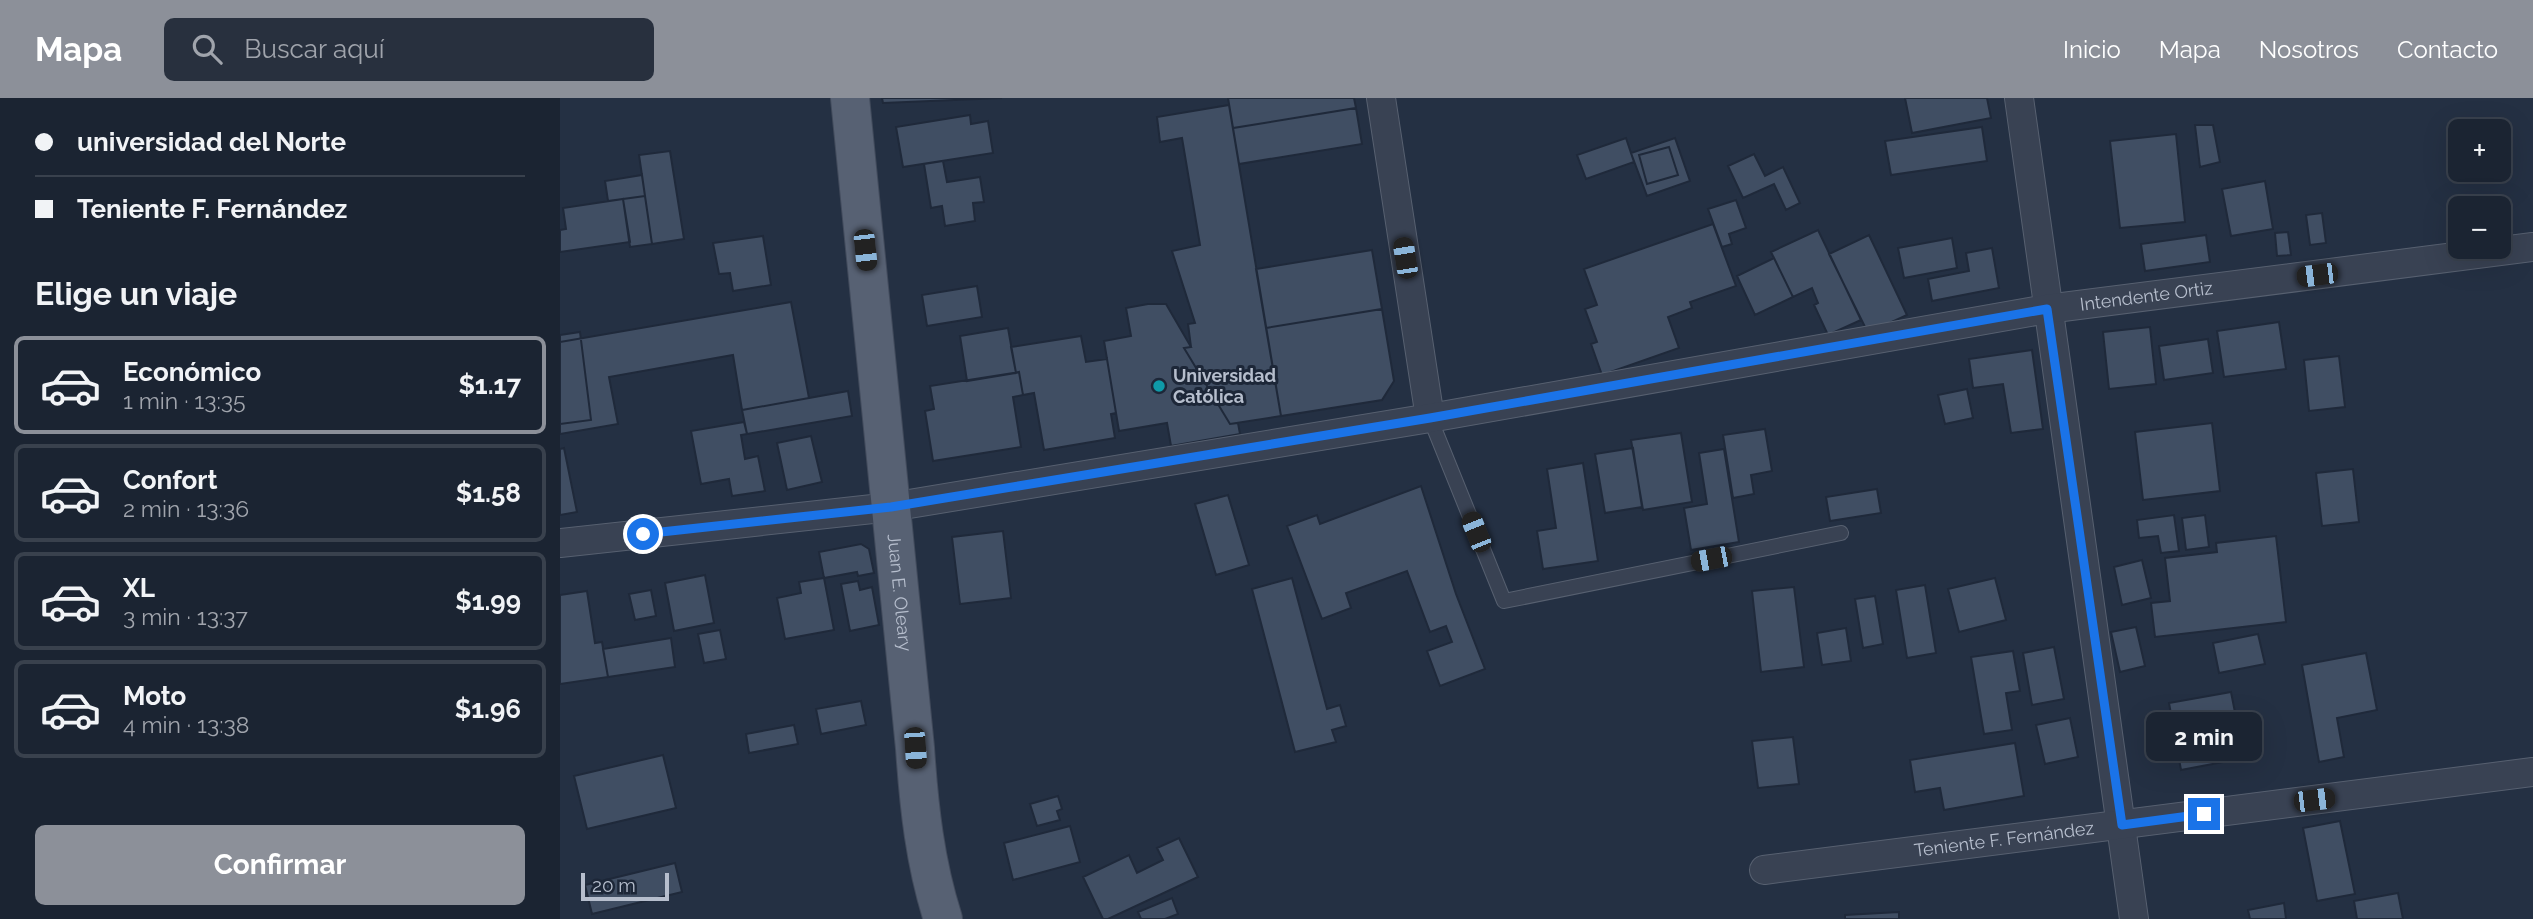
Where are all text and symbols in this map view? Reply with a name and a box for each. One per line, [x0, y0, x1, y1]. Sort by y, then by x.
search box [164, 18, 654, 81]
text: Mapa [35, 30, 122, 69]
icon: search [188, 30, 226, 68]
text: Buscar aquí [244, 34, 384, 64]
text: Inicio [2063, 35, 2121, 64]
text: Mapa [2159, 35, 2221, 64]
text: Nosotros [2259, 35, 2359, 64]
text: Contacto [2397, 35, 2498, 64]
map controls [2448, 119, 2511, 259]
button: + [2448, 119, 2511, 182]
text: universidad del Norte [77, 127, 346, 157]
text: Teniente F. Fernández [77, 194, 347, 224]
button: − [2448, 196, 2511, 259]
car [853, 228, 878, 272]
car [1392, 236, 1419, 280]
car [2295, 262, 2340, 288]
text: Elige un viaje [35, 275, 237, 312]
street label: Intendente Ortiz [2079, 277, 2214, 315]
icon: car [39, 354, 102, 417]
text: Económico [123, 357, 261, 387]
place label: Universidad Católica [1173, 365, 1276, 407]
text: $1.17 [458, 370, 521, 400]
marker: Universidad Católica [1151, 378, 1167, 394]
text: 1 min · 13:35 [123, 387, 246, 414]
icon: car [39, 462, 102, 525]
text: Confort [123, 465, 217, 495]
text: $1.58 [456, 478, 521, 508]
text: 2 min · 13:36 [123, 495, 249, 522]
car [1459, 509, 1494, 555]
route start [627, 518, 659, 550]
street label: Juan E. Oleary [884, 533, 916, 653]
car [1689, 545, 1734, 573]
icon: car [39, 570, 102, 633]
text: XL [123, 573, 155, 603]
text: $1.99 [455, 586, 521, 616]
text: 3 min · 13:37 [123, 603, 248, 630]
icon: car [39, 678, 102, 741]
text: Moto [123, 681, 186, 711]
text: $1.96 [455, 694, 521, 724]
text: 4 min · 13:38 [123, 711, 249, 738]
callout: 2 min [2146, 712, 2262, 762]
text: 2 min [2174, 723, 2234, 750]
car [904, 726, 927, 770]
car [2292, 787, 2337, 813]
route end [2188, 798, 2220, 830]
street label: Teniente F. Fernández [1913, 817, 2095, 861]
button: Confirmar [35, 825, 525, 905]
scale bar [581, 870, 668, 902]
text: 20 m [592, 874, 636, 896]

